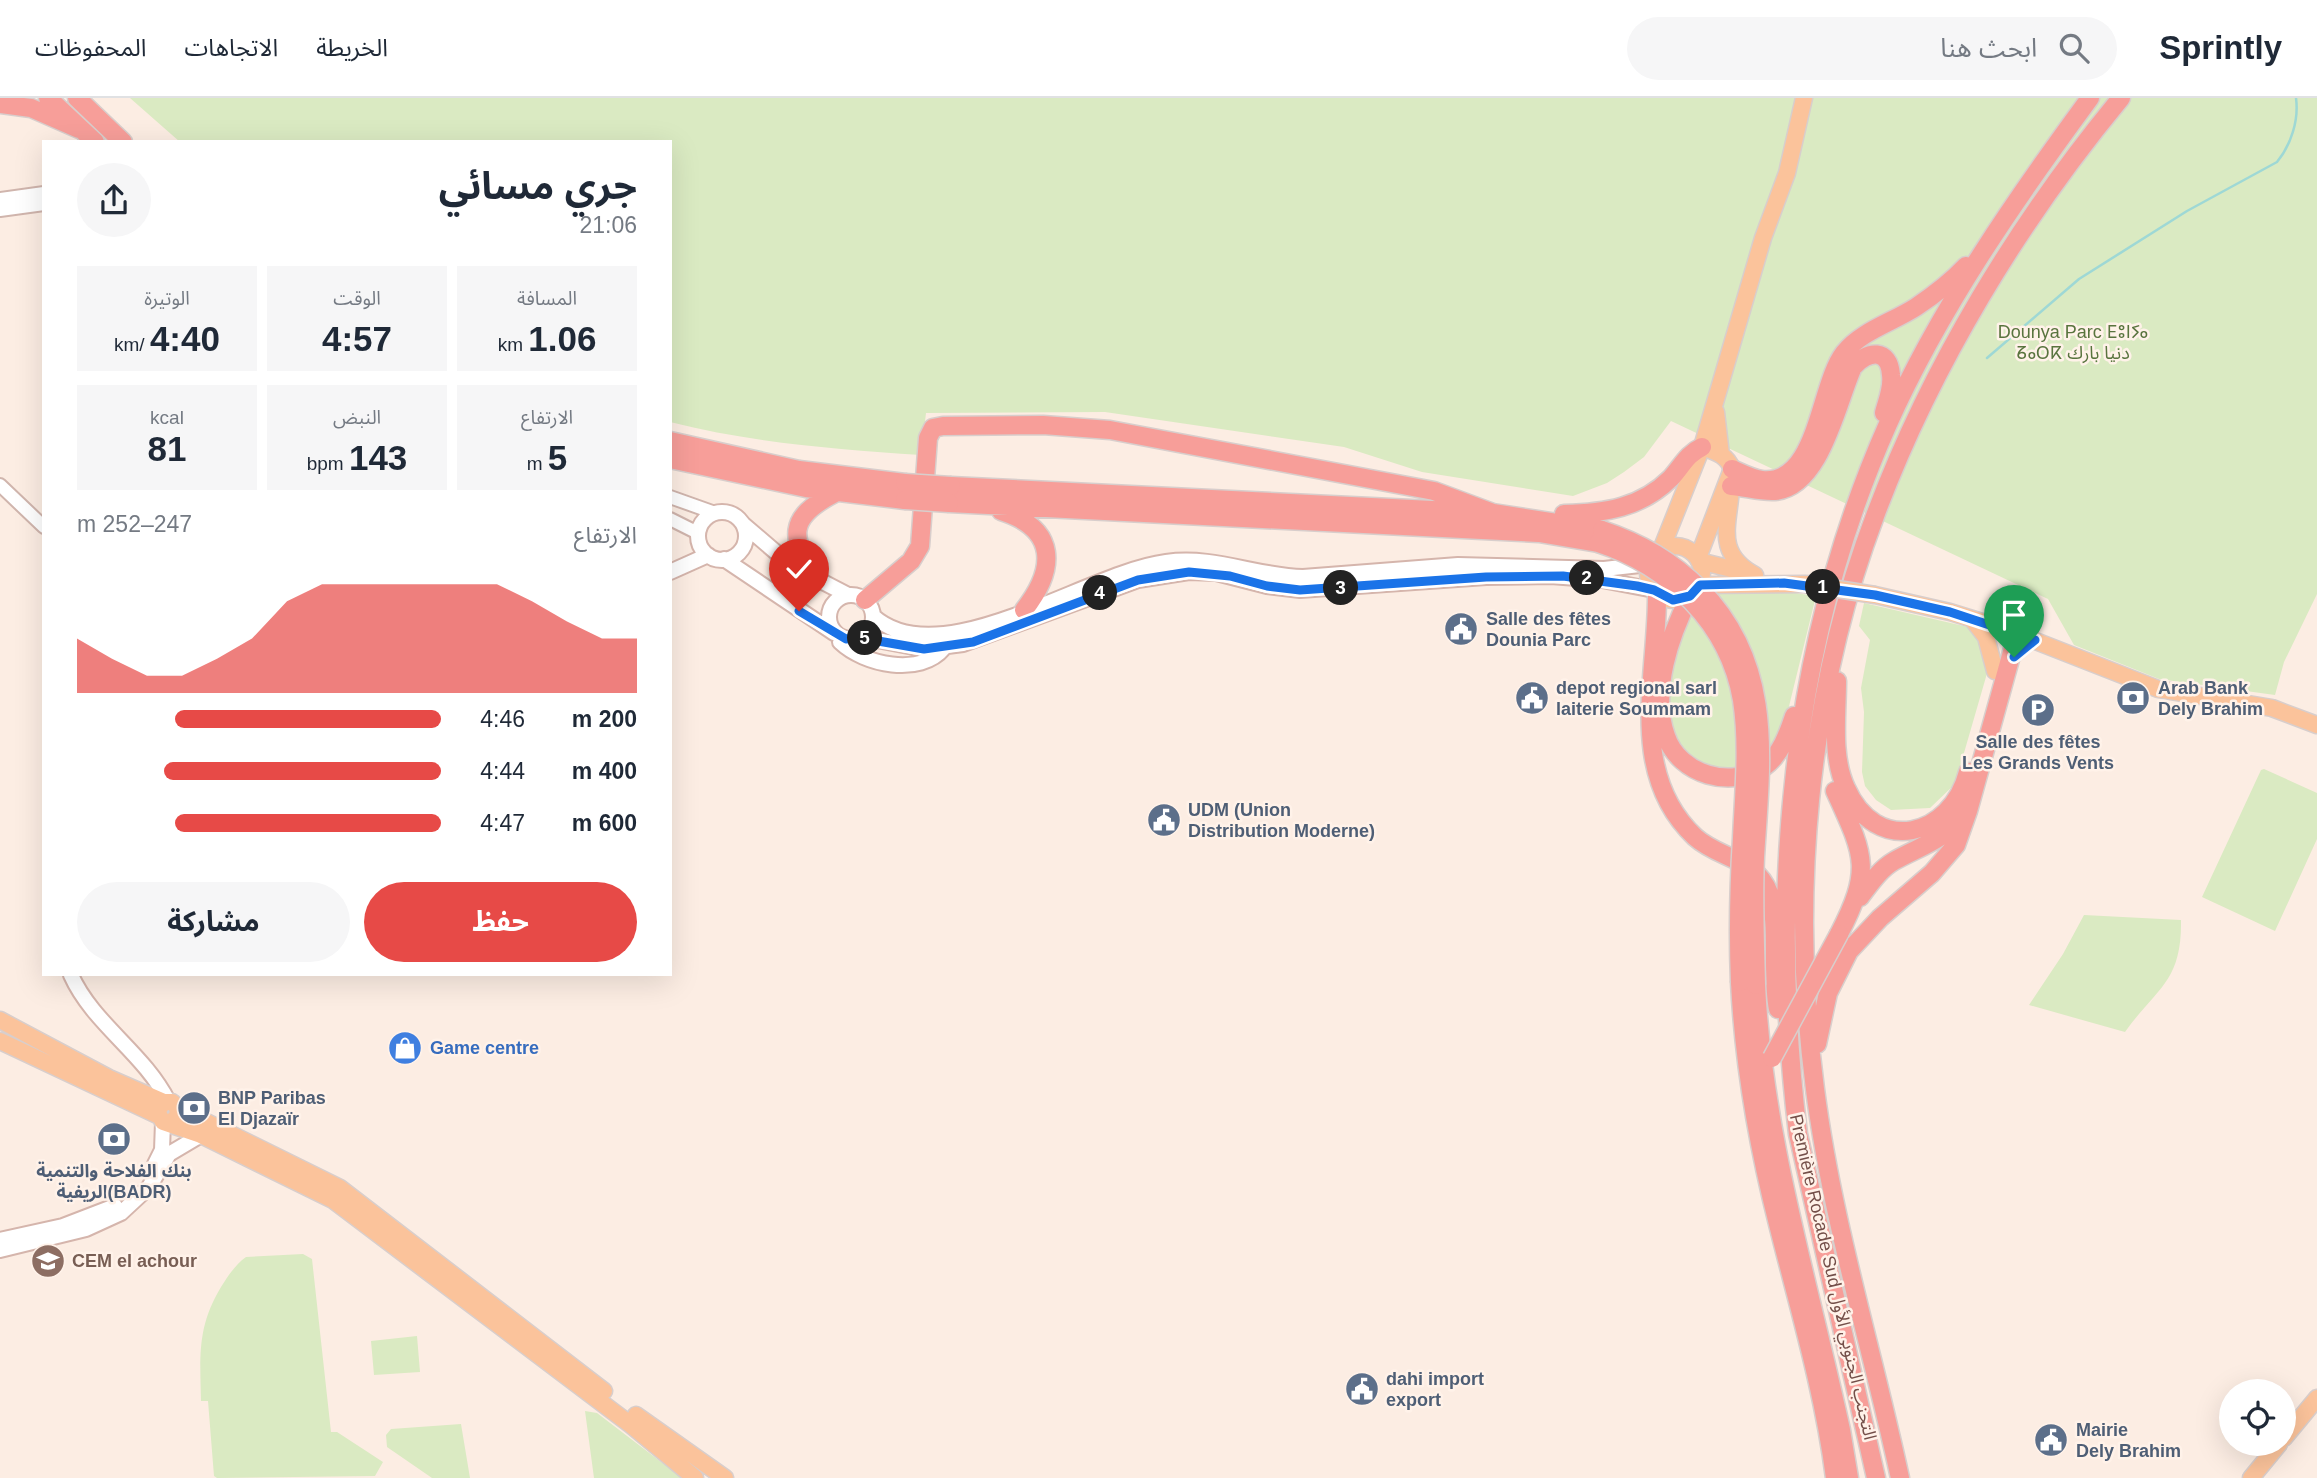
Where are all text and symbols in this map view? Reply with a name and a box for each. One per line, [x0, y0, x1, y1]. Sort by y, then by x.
search box [1627, 17, 2117, 80]
icon: search [2055, 29, 2093, 67]
text: Sprintly [2159, 29, 2282, 66]
text: ابحث هنا [1940, 33, 2037, 63]
text: المحفوظات [35, 34, 146, 61]
text: الاتجاهات [184, 34, 278, 61]
text: الخريطة [316, 34, 388, 61]
button: share [77, 163, 151, 237]
text: جري مسائي [439, 165, 637, 207]
text: 21:06 [579, 212, 637, 238]
text: الوتيرة [144, 288, 190, 309]
text: الوقت [333, 288, 381, 309]
text: المسافة [517, 288, 577, 309]
text: 4:40 [150, 319, 220, 358]
text: 4:57 [322, 319, 392, 358]
text: 1.06 [528, 319, 596, 358]
park label: Dounya Parc ⴹⵓⵏⵢⴰ ⵒⴰⵔⴽ دنيا بارك [1998, 322, 2148, 364]
text: /km [114, 334, 150, 355]
text: km [498, 334, 528, 355]
text: kcal [150, 407, 184, 428]
text: النبض [333, 407, 381, 428]
text: الارتفاع [521, 407, 573, 428]
text: 81 [148, 429, 186, 468]
text: 143 [349, 438, 407, 477]
text: 5 [548, 438, 567, 477]
text: bpm [307, 453, 349, 474]
text: m [527, 453, 548, 474]
text: 247–252 m [77, 511, 192, 537]
text: الارتفاع [574, 522, 637, 548]
pin [769, 539, 829, 611]
icon: check [780, 550, 818, 588]
pin: 2 [1570, 560, 1604, 596]
text: 2 [1581, 567, 1592, 588]
pin: 3 [1324, 570, 1358, 606]
pin: 1 [1806, 570, 1840, 604]
pin: 4 [1082, 575, 1118, 610]
text: 1 [1817, 576, 1828, 597]
text: 3 [1335, 577, 1346, 598]
text: 4 [1094, 582, 1105, 603]
pin [1984, 585, 2044, 657]
icon: arrive [1995, 596, 2033, 634]
place label: Salle des fêtes Dounia Parc [1486, 609, 1611, 650]
public building icon: Salle des fêtes Dounia Parc [1442, 610, 1480, 648]
pin: 5 [848, 620, 882, 656]
text: 5 [859, 627, 870, 648]
place label: depot regional sarl laiterie Soummam [1556, 678, 1717, 719]
place label: Arab Bank Dely Brahim [2158, 678, 2263, 719]
public building icon: depot regional sarl laiterie Soummam [1513, 679, 1551, 717]
bank icon: Arab Bank Dely Brahim [2114, 679, 2152, 717]
parking icon: Salle des fêtes Les Grands Vents [2019, 691, 2057, 729]
text: 4:46 [480, 706, 525, 732]
text: 200 m [572, 706, 637, 732]
place label: Salle des fêtes Les Grands Vents [1962, 732, 2114, 773]
text: 4:44 [480, 758, 525, 784]
text: 400 m [572, 758, 637, 784]
place label: UDM (Union Distribution Moderne) [1188, 800, 1375, 841]
public building icon: UDM (Union Distribution Moderne) [1145, 801, 1183, 839]
text: 4:47 [480, 810, 525, 836]
text: 600 m [572, 810, 637, 836]
button: مشاركة [77, 882, 350, 962]
button: حفظ [364, 882, 637, 962]
shop icon: Game centre [386, 1029, 424, 1067]
place label: Game centre [430, 1038, 539, 1058]
place label: BNP Paribas El Djazaïr [218, 1088, 326, 1129]
bank icon: BNP Paribas El Djazaïr [175, 1089, 213, 1127]
street label: Première Rocade Sud التجنب الجنوبي الأول [1783, 1112, 1880, 1442]
bank icon: بنك الفلاحة والتنمية الريفية(BADR) [95, 1120, 133, 1158]
place label: بنك الفلاحة والتنمية الريفية(BADR) [36, 1161, 192, 1203]
school or university icon: CEM el achour [29, 1242, 67, 1280]
place label: CEM el achour [72, 1251, 197, 1271]
place label: dahi import export [1386, 1369, 1484, 1410]
public building icon: dahi import export [1343, 1370, 1381, 1408]
map controls [2219, 1379, 2296, 1456]
button: locate [2219, 1379, 2296, 1456]
place label: Mairie Dely Brahim [2076, 1420, 2181, 1461]
public building icon: Mairie Dely Brahim [2032, 1421, 2070, 1459]

